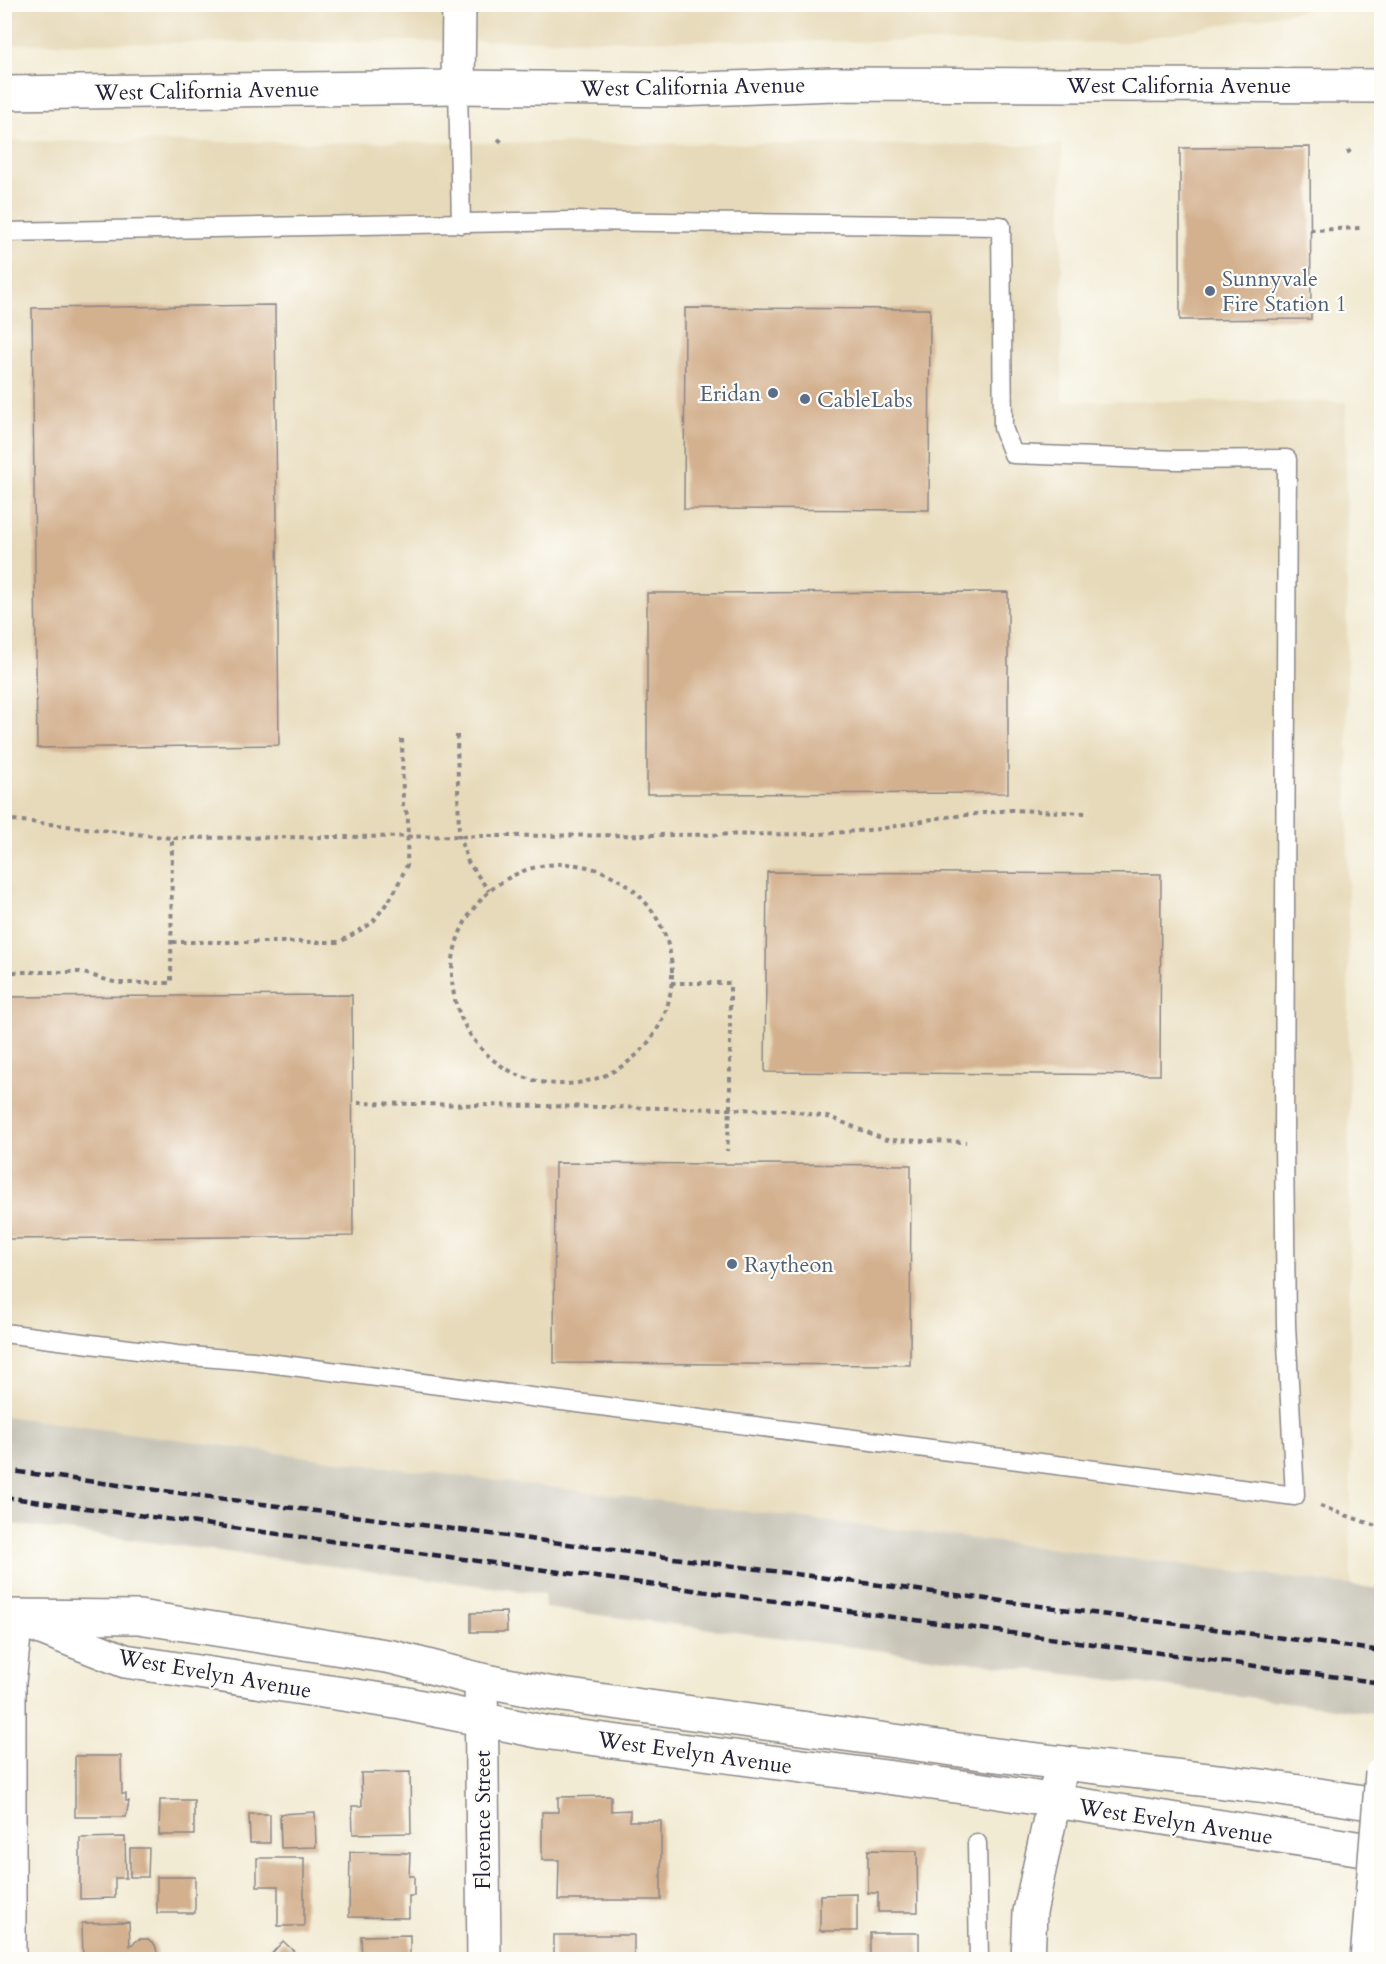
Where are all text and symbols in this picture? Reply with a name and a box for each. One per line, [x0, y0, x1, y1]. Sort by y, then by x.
street label: West California Avenue [579, 70, 806, 104]
street label: West California Avenue [1066, 71, 1291, 101]
street label: West California Avenue [93, 74, 320, 108]
place label: Sunnyvale Fire Station 1 [1222, 264, 1347, 319]
marker: Sunnyvale Fire Station 1 [1203, 284, 1217, 298]
place label: Eridan [699, 379, 761, 409]
place label: CableLabs [817, 385, 913, 415]
marker: Eridan [766, 386, 780, 400]
marker: CableLabs [798, 392, 812, 406]
place label: Raytheon [744, 1250, 834, 1280]
marker: Raytheon [725, 1257, 739, 1271]
street label: West Evelyn Avenue [115, 1642, 314, 1706]
street label: West Evelyn Avenue [595, 1724, 794, 1781]
street label: Florence Street [468, 1750, 498, 1890]
street label: West Evelyn Avenue [1076, 1792, 1275, 1852]

